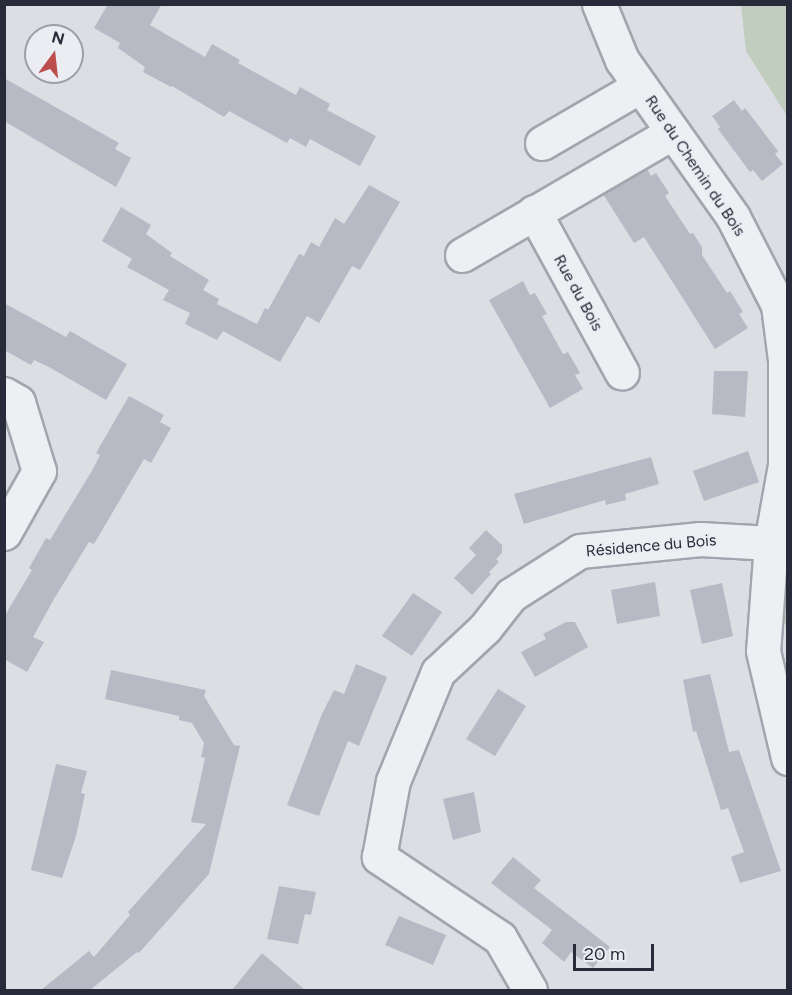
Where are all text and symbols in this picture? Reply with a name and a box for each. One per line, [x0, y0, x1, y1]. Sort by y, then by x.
north arrow [24, 24, 84, 84]
text: N [50, 27, 67, 49]
street label: Rue du Chemin du Bois [641, 92, 749, 240]
street label: Rue du Bois [549, 252, 607, 334]
street label: Résidence du Bois [585, 531, 717, 561]
scale bar [576, 932, 657, 970]
text: 20 m [584, 943, 625, 965]

